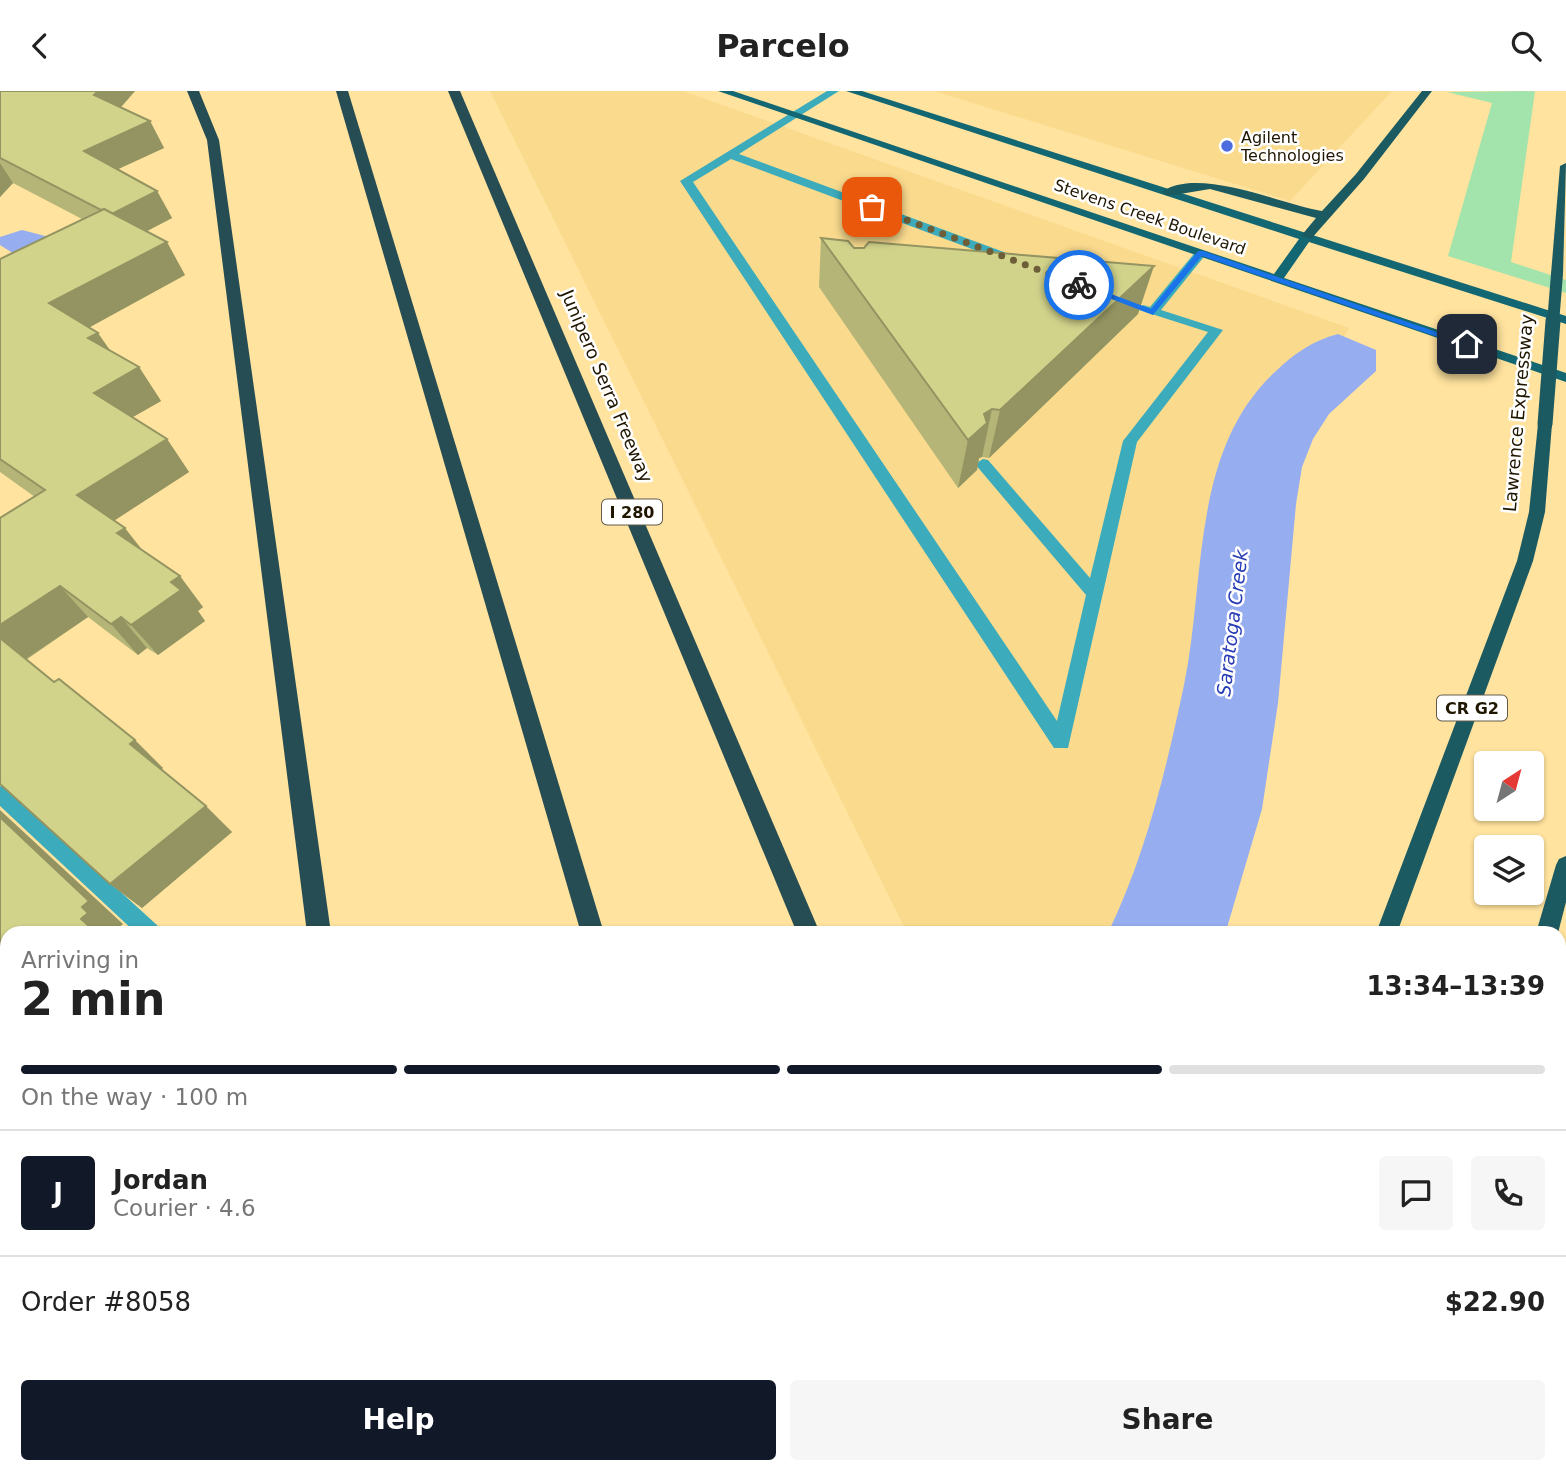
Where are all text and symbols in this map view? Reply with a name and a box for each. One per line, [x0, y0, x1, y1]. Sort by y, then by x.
icon: back [21, 27, 59, 65]
text: Parcelo [716, 27, 850, 65]
icon: search [1507, 27, 1545, 65]
place label: Agilent Technologies [1240, 128, 1344, 165]
marker: Agilent Technologies [1219, 138, 1235, 154]
street label: Stevens Creek Boulevard [1052, 175, 1248, 259]
pin [842, 177, 902, 237]
icon: bag [853, 188, 891, 226]
courier [1044, 250, 1114, 320]
icon: bike [1060, 266, 1098, 304]
street label: Junipero Serra Freeway [556, 285, 657, 486]
street label: Lawrence Expressway [1499, 313, 1537, 513]
pin [1437, 314, 1497, 374]
icon: home [1448, 325, 1486, 363]
road number: I 280 [602, 499, 662, 525]
water label: Saratoga Creek [1212, 548, 1252, 698]
road number: CR G2 [1437, 695, 1507, 721]
north arrow [1474, 751, 1544, 821]
map controls [1474, 751, 1544, 905]
button: layers [1474, 835, 1544, 905]
text: Arriving in [21, 947, 139, 973]
text: 13:34–13:39 [1366, 971, 1545, 1001]
text: 2 min [21, 972, 165, 1026]
text: On the way · 100 m [21, 1084, 248, 1110]
button: chat [1379, 1156, 1453, 1230]
button: phone [1471, 1156, 1545, 1230]
text: Jordan [113, 1165, 208, 1195]
text: J [53, 1178, 63, 1208]
text: Courier · 4.6 [113, 1195, 256, 1221]
text: Order #8058 [21, 1287, 191, 1317]
text: $22.90 [1445, 1287, 1545, 1317]
button: Help [21, 1380, 776, 1460]
button: Share [790, 1380, 1545, 1460]

